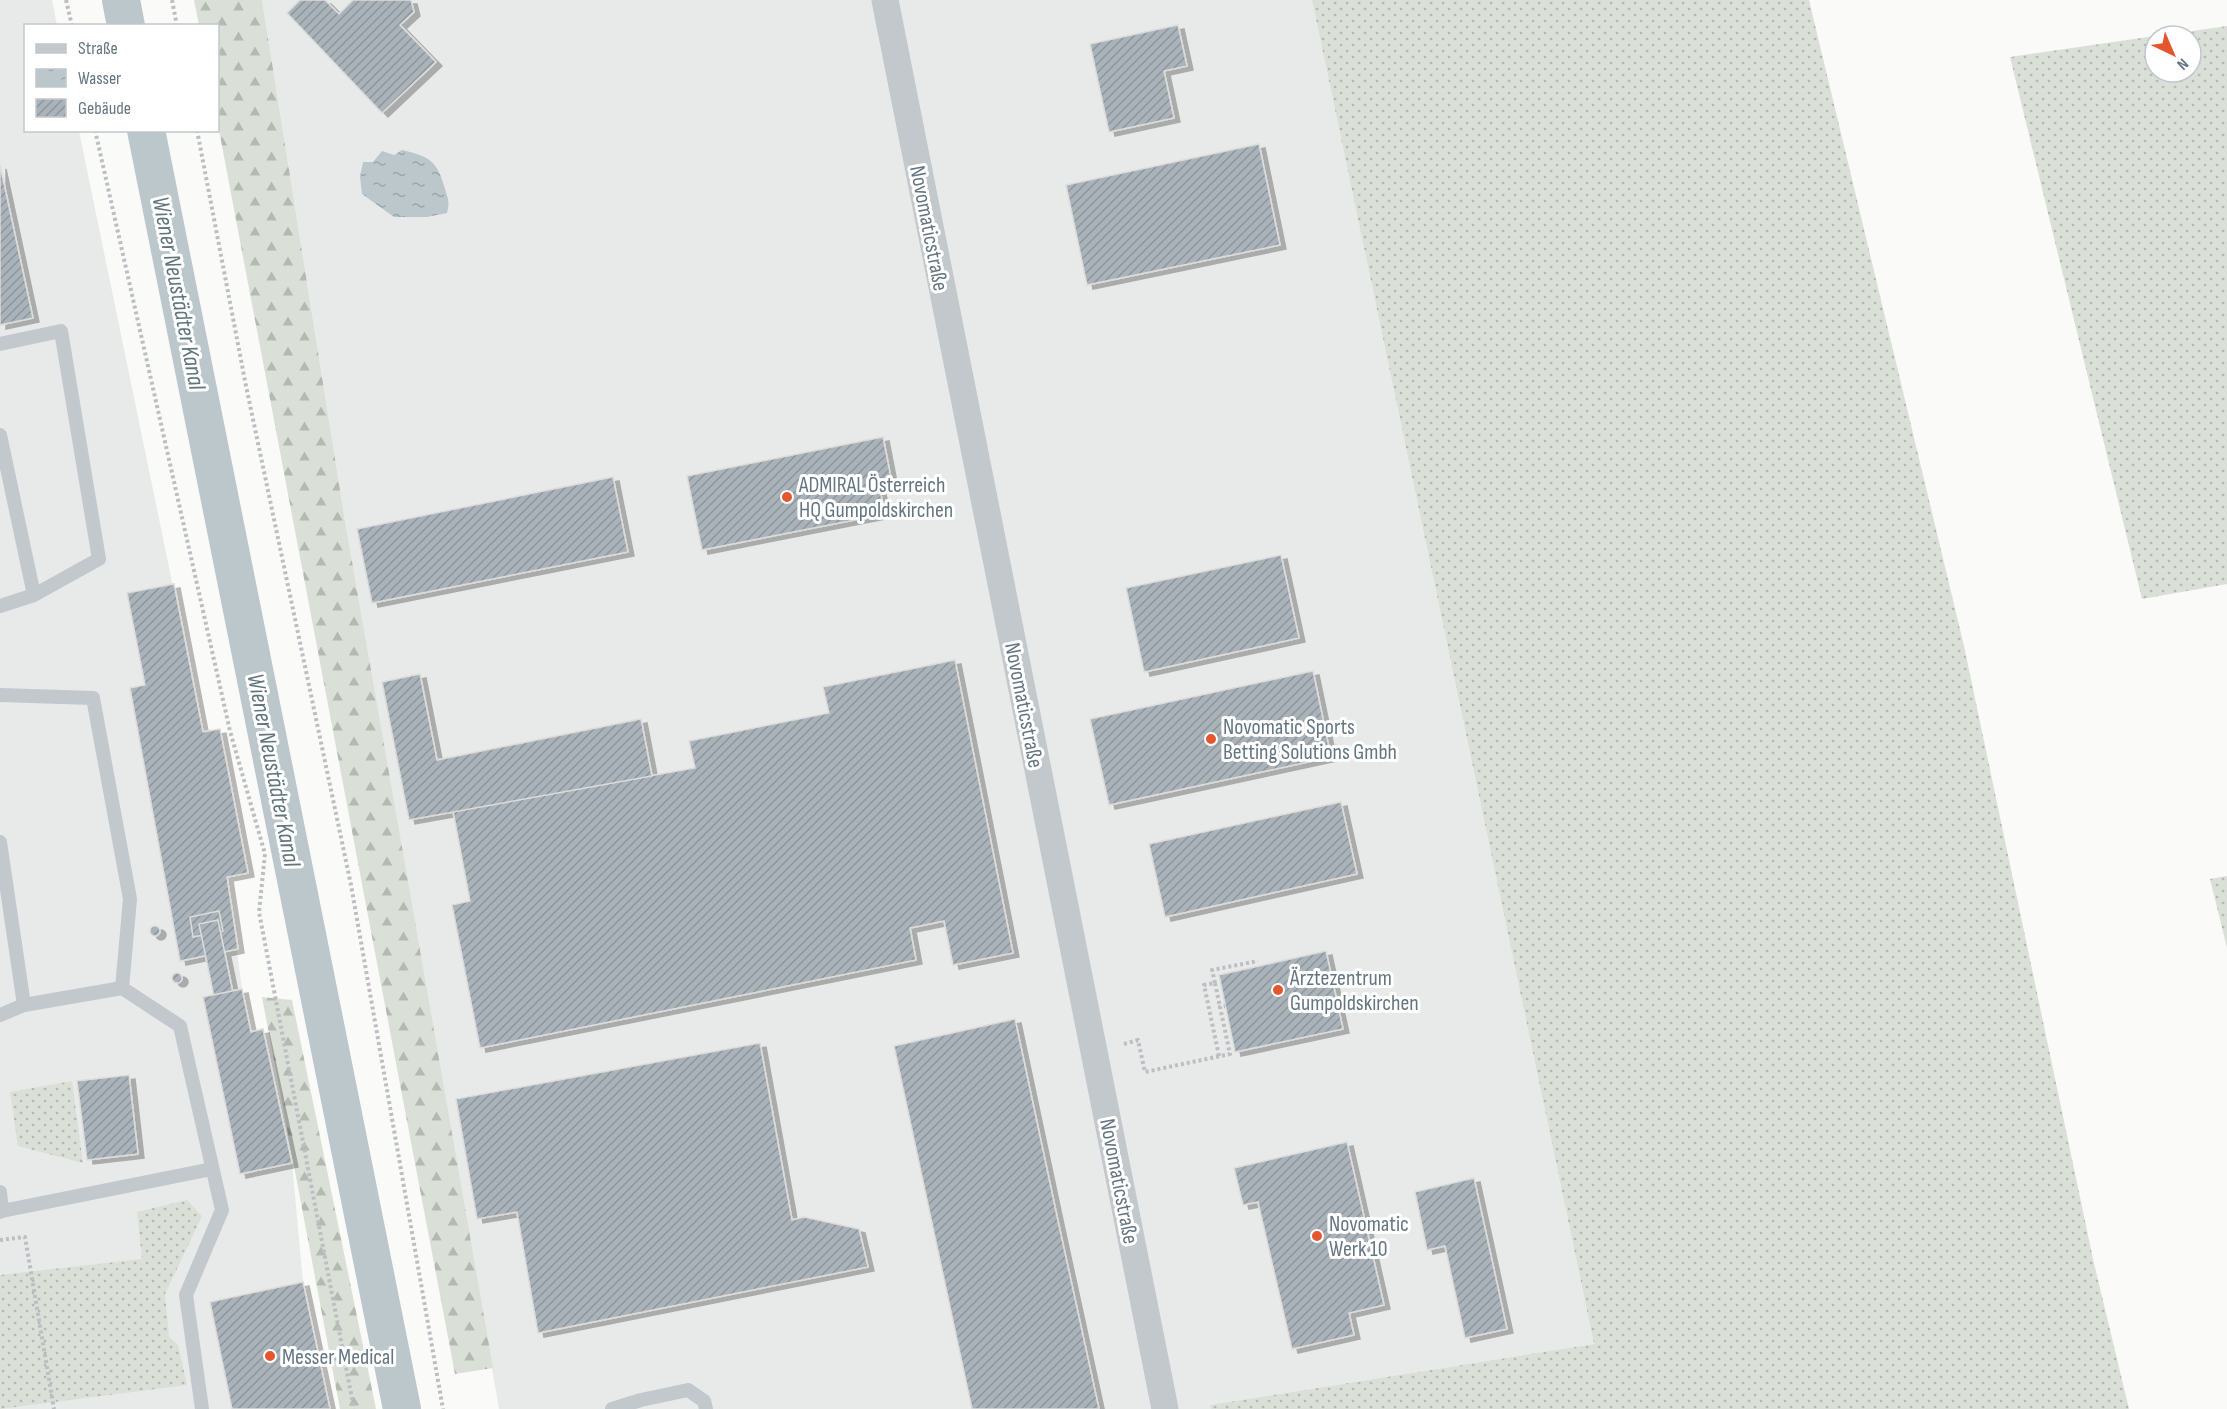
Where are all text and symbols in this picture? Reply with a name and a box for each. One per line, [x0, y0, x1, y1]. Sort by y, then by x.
legend [24, 24, 219, 132]
north arrow [2143, 24, 2203, 84]
text: Straße [78, 38, 118, 59]
text: N [2173, 54, 2192, 74]
text: Wasser [78, 68, 121, 89]
text: Gebäude [78, 98, 131, 119]
street label: Novomaticstraße [903, 163, 954, 293]
water label: Wiener Neustädter Kanal [146, 194, 212, 393]
place label: ADMIRAL Österreich HQ Gumpoldskirchen [798, 472, 953, 524]
marker: ADMIRAL Österreich HQ Gumpoldskirchen [780, 490, 794, 504]
street label: Novomaticstraße [998, 640, 1049, 770]
water label: Wiener Neustädter Kanal [241, 671, 307, 870]
place label: Novomatic Sports Betting Solutions Gmbh [1223, 714, 1397, 766]
marker: Novomatic Sports Betting Solutions Gmbh [1204, 732, 1218, 746]
place label: Ärztezentrum Gumpoldskirchen [1289, 965, 1419, 1017]
marker: Ärztezentrum Gumpoldskirchen [1271, 983, 1285, 997]
street label: Novomaticstraße [1093, 1116, 1144, 1246]
place label: Novomatic Werk 10 [1329, 1211, 1409, 1263]
marker: Novomatic Werk 10 [1310, 1229, 1324, 1243]
place label: Messer Medical [282, 1344, 394, 1371]
marker: Messer Medical [263, 1349, 277, 1363]

